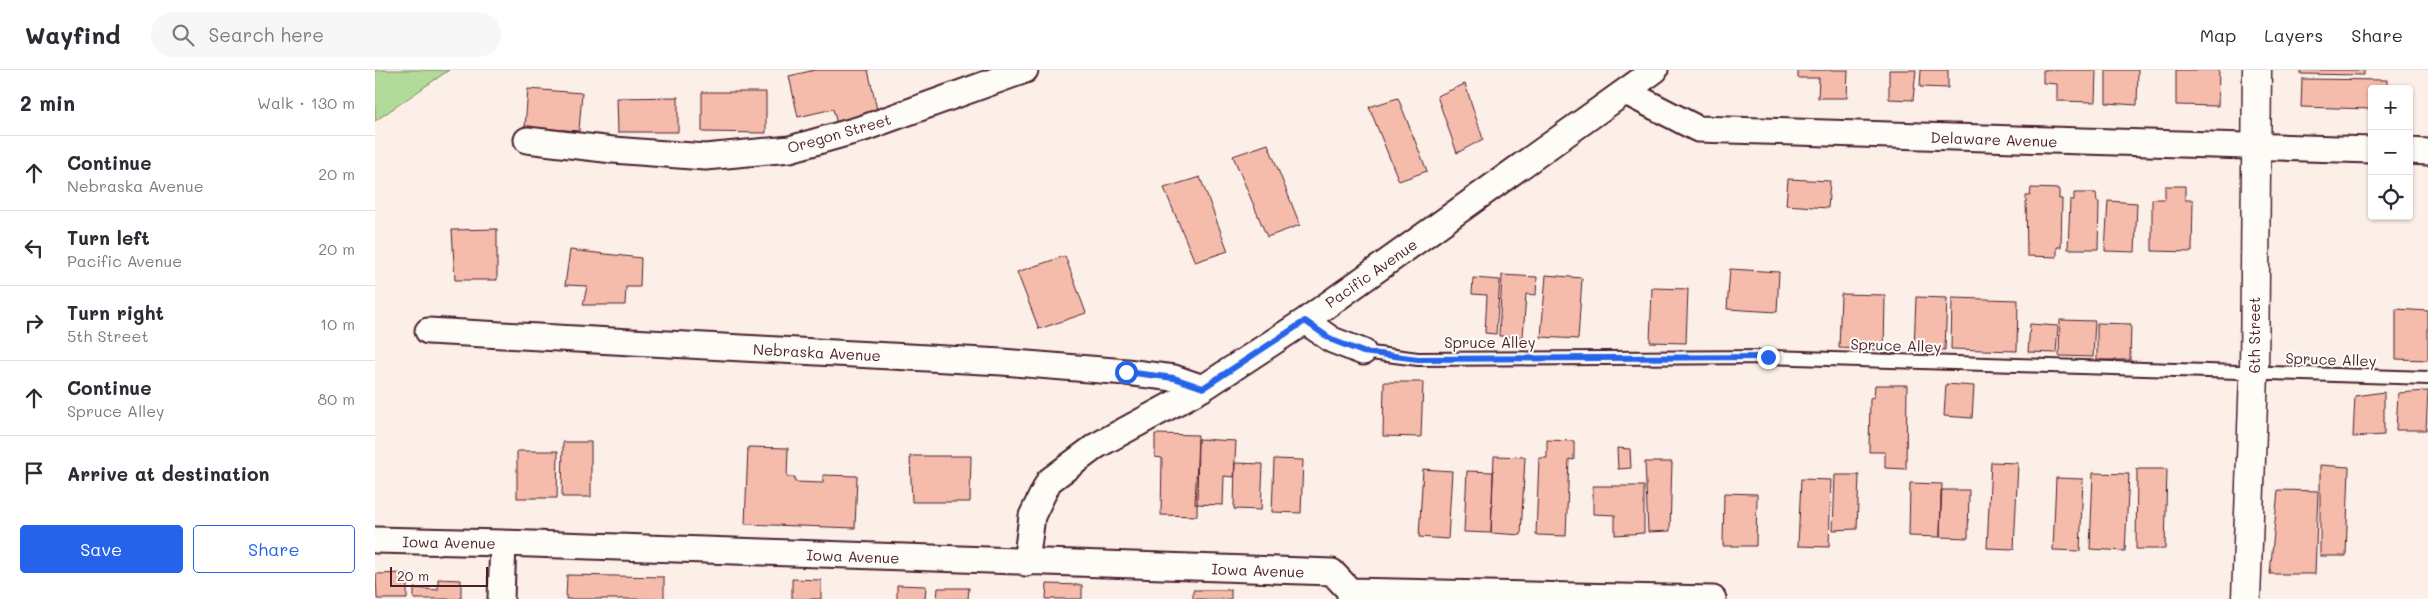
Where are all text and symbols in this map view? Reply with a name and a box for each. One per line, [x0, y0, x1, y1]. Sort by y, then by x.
search box [151, 12, 501, 57]
text: Wayfind [25, 19, 121, 50]
icon: search [169, 21, 197, 49]
text: Search here [209, 22, 324, 47]
text: Map [2200, 23, 2236, 47]
text: Layers [2264, 23, 2323, 47]
text: Share [2351, 23, 2403, 47]
map controls [2368, 85, 2413, 220]
button: + [2368, 85, 2413, 130]
text: 2 min [20, 89, 75, 116]
text: Walk · 130 m [257, 92, 355, 113]
street label: Oregon Street [785, 109, 893, 157]
street label: Delaware Avenue [1930, 127, 2058, 151]
button: − [2368, 130, 2413, 175]
text: Continue [67, 150, 152, 175]
icon: ahead [20, 159, 48, 187]
text: 20 m [318, 163, 355, 184]
text: Nebraska Avenue [67, 175, 204, 196]
button: locate [2368, 175, 2413, 220]
text: Turn left [67, 225, 150, 250]
icon: left [20, 234, 48, 262]
street label: Pacific Avenue [1321, 234, 1421, 312]
text: 20 m [318, 238, 355, 259]
text: Pacific Avenue [67, 250, 182, 271]
street label: 6th Street [2244, 297, 2264, 373]
text: Turn right [67, 300, 164, 325]
icon: right [20, 309, 48, 337]
text: 10 m [320, 313, 355, 334]
text: 5th Street [67, 325, 148, 346]
street label: Spruce Alley [1444, 332, 1536, 352]
street label: Spruce Alley [1850, 333, 1942, 357]
street label: Nebraska Avenue [753, 339, 881, 365]
route end [1757, 346, 1780, 369]
street label: Spruce Alley [2285, 347, 2377, 371]
route start [1115, 361, 1138, 384]
text: Continue [67, 375, 152, 400]
icon: ahead [20, 384, 48, 412]
text: 80 m [318, 388, 355, 409]
text: Spruce Alley [67, 400, 164, 421]
icon: arrive [20, 459, 48, 487]
text: Arrive at destination [67, 461, 270, 486]
button: Save [20, 525, 183, 573]
button: Share [193, 525, 355, 573]
street label: Iowa Avenue [402, 531, 496, 553]
street label: Iowa Avenue [806, 544, 900, 568]
street label: Iowa Avenue [1211, 558, 1305, 582]
scale bar [390, 564, 487, 587]
text: 20 m [397, 566, 429, 585]

